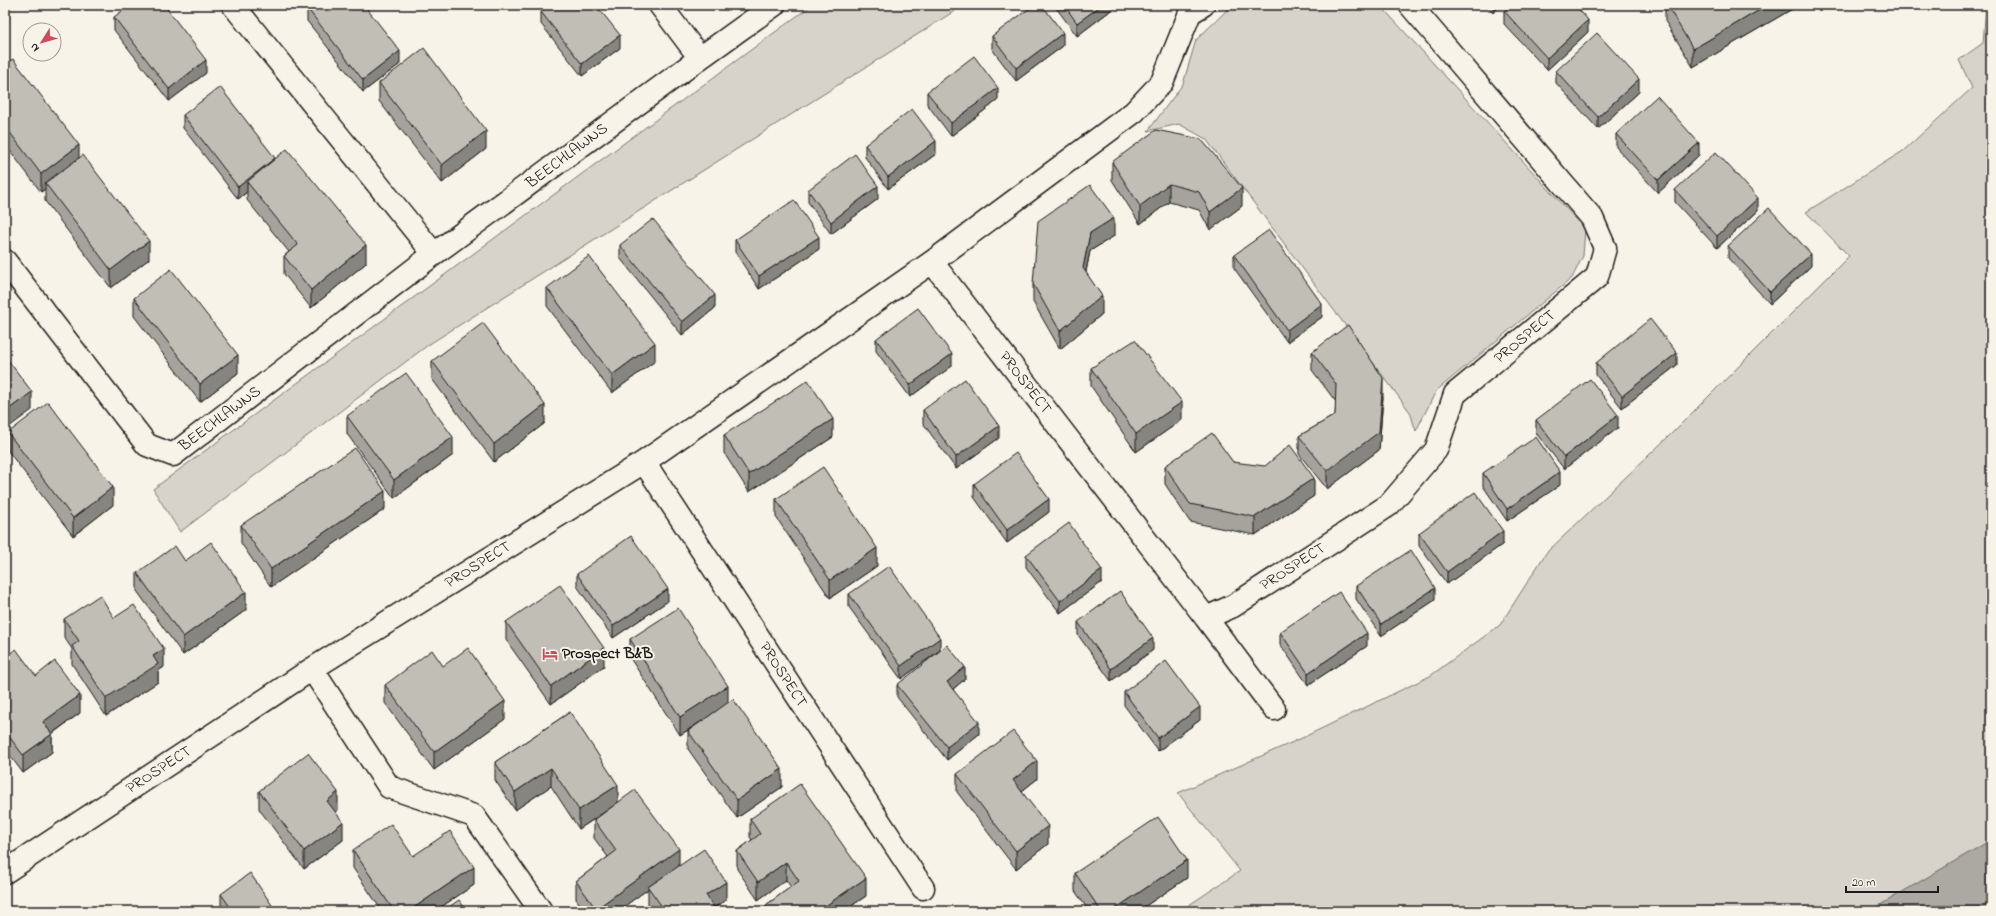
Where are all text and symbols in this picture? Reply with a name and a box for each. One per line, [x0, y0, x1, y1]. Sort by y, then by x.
north arrow [22, 22, 62, 62]
text: N [26, 40, 43, 55]
street label: BEECHLAWNS [520, 117, 613, 196]
street label: PROSPECT [1489, 304, 1561, 370]
street label: PROSPECT [993, 346, 1057, 420]
street label: BEECHLAWNS [173, 380, 266, 459]
street label: PROSPECT [440, 535, 516, 595]
street label: PROSPECT [1255, 537, 1331, 597]
street label: PROSPECT [753, 637, 813, 713]
place label: Prospect B&B [562, 642, 653, 666]
hotel icon: Prospect B&B [541, 645, 559, 663]
street label: PROSPECT [121, 740, 197, 800]
scale bar [1846, 868, 1938, 894]
text: 20 m [1852, 874, 1875, 892]

